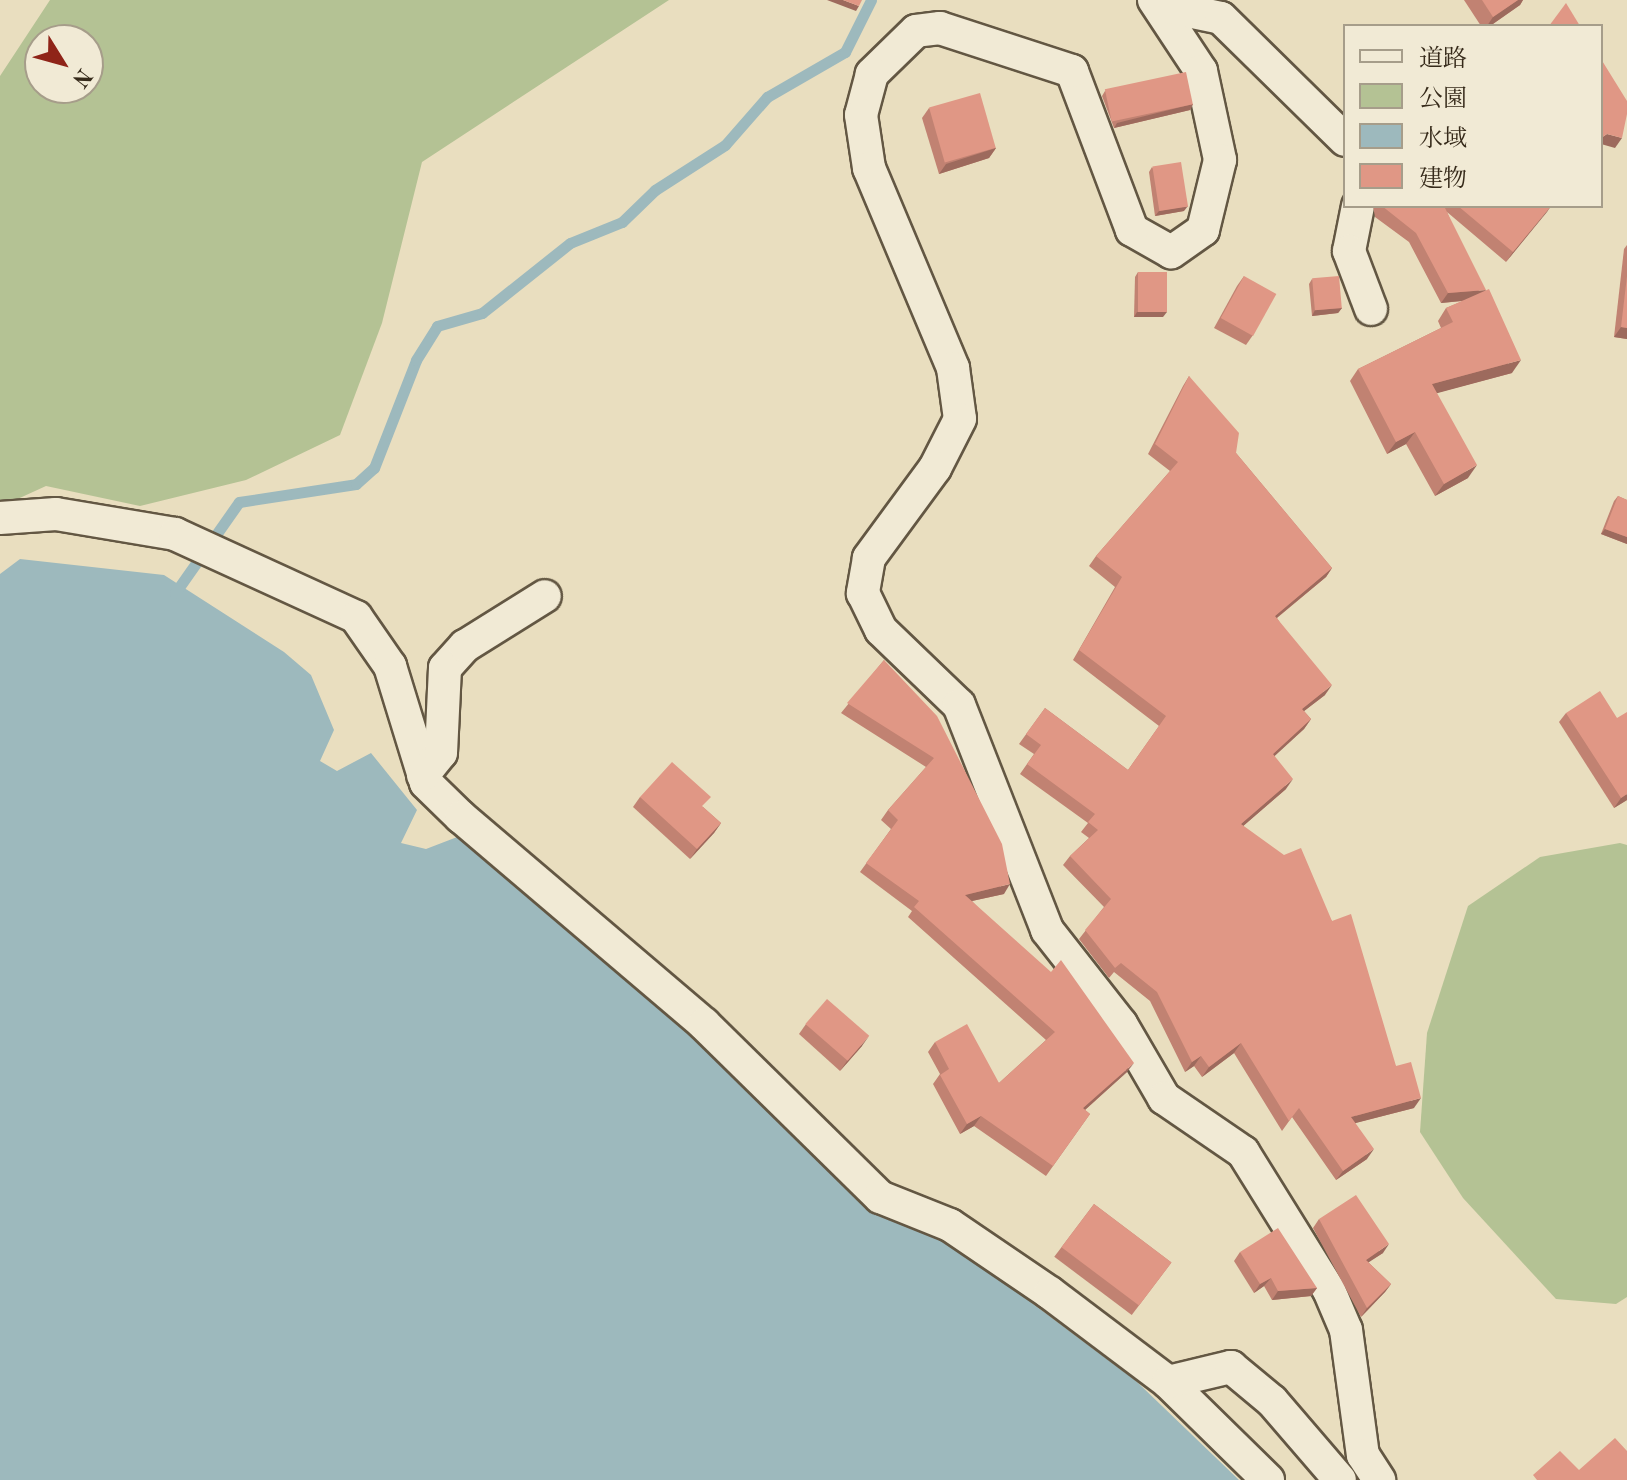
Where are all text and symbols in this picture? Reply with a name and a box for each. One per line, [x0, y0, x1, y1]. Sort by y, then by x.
north arrow [24, 24, 104, 104]
legend [1343, 24, 1603, 208]
text: 道路 [1419, 48, 1467, 72]
text: N [68, 64, 95, 91]
text: 公園 [1419, 88, 1467, 112]
text: 水域 [1419, 128, 1467, 152]
text: 建物 [1419, 168, 1467, 192]

